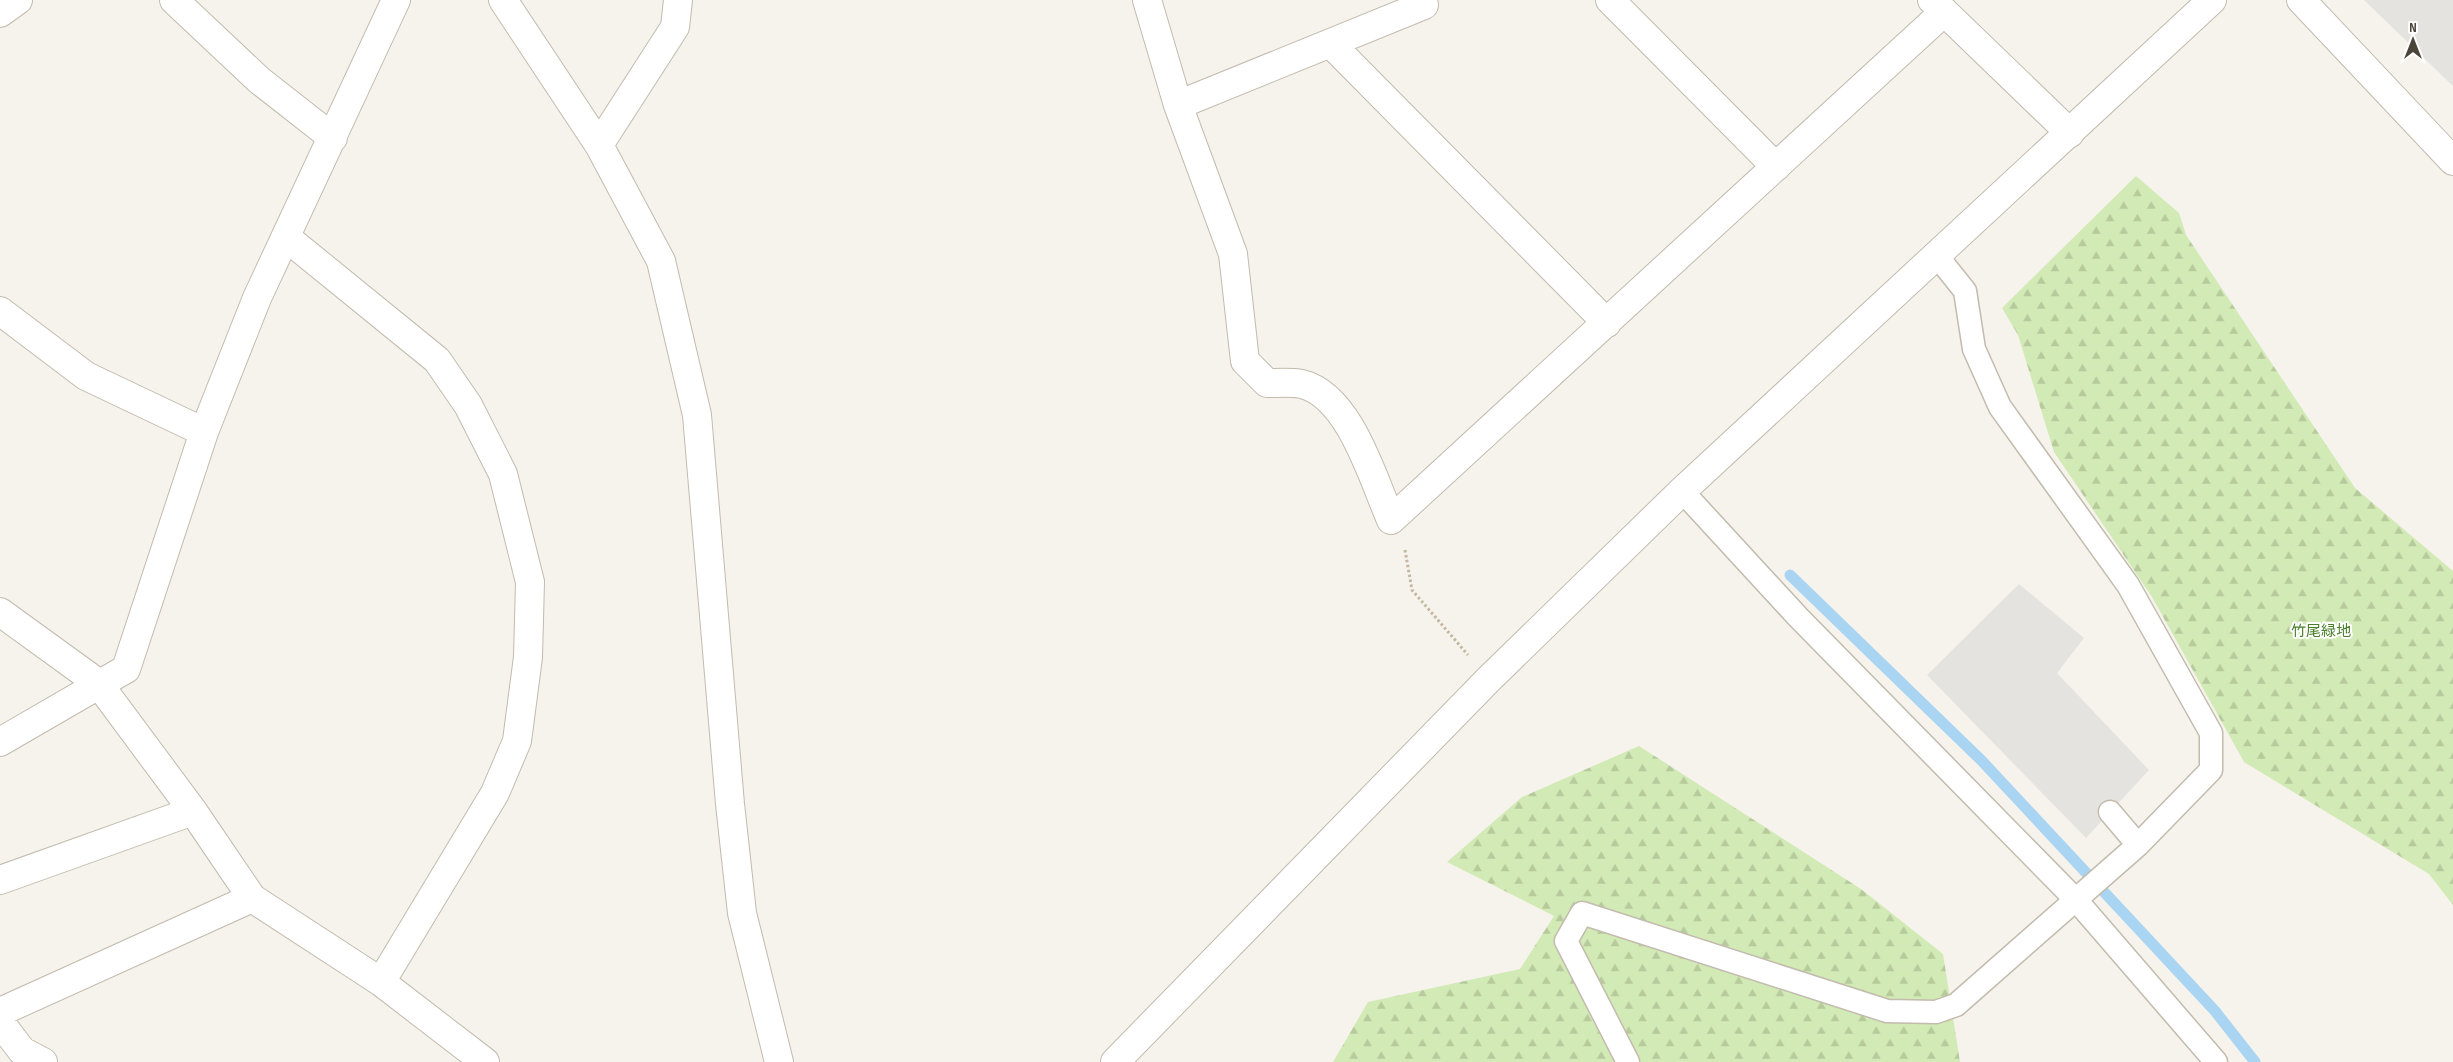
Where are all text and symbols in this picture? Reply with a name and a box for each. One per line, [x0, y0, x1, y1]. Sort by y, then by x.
north arrow [2388, 15, 2438, 65]
text: N [2409, 19, 2417, 36]
park label: 竹尾緑地 [2291, 622, 2351, 641]

